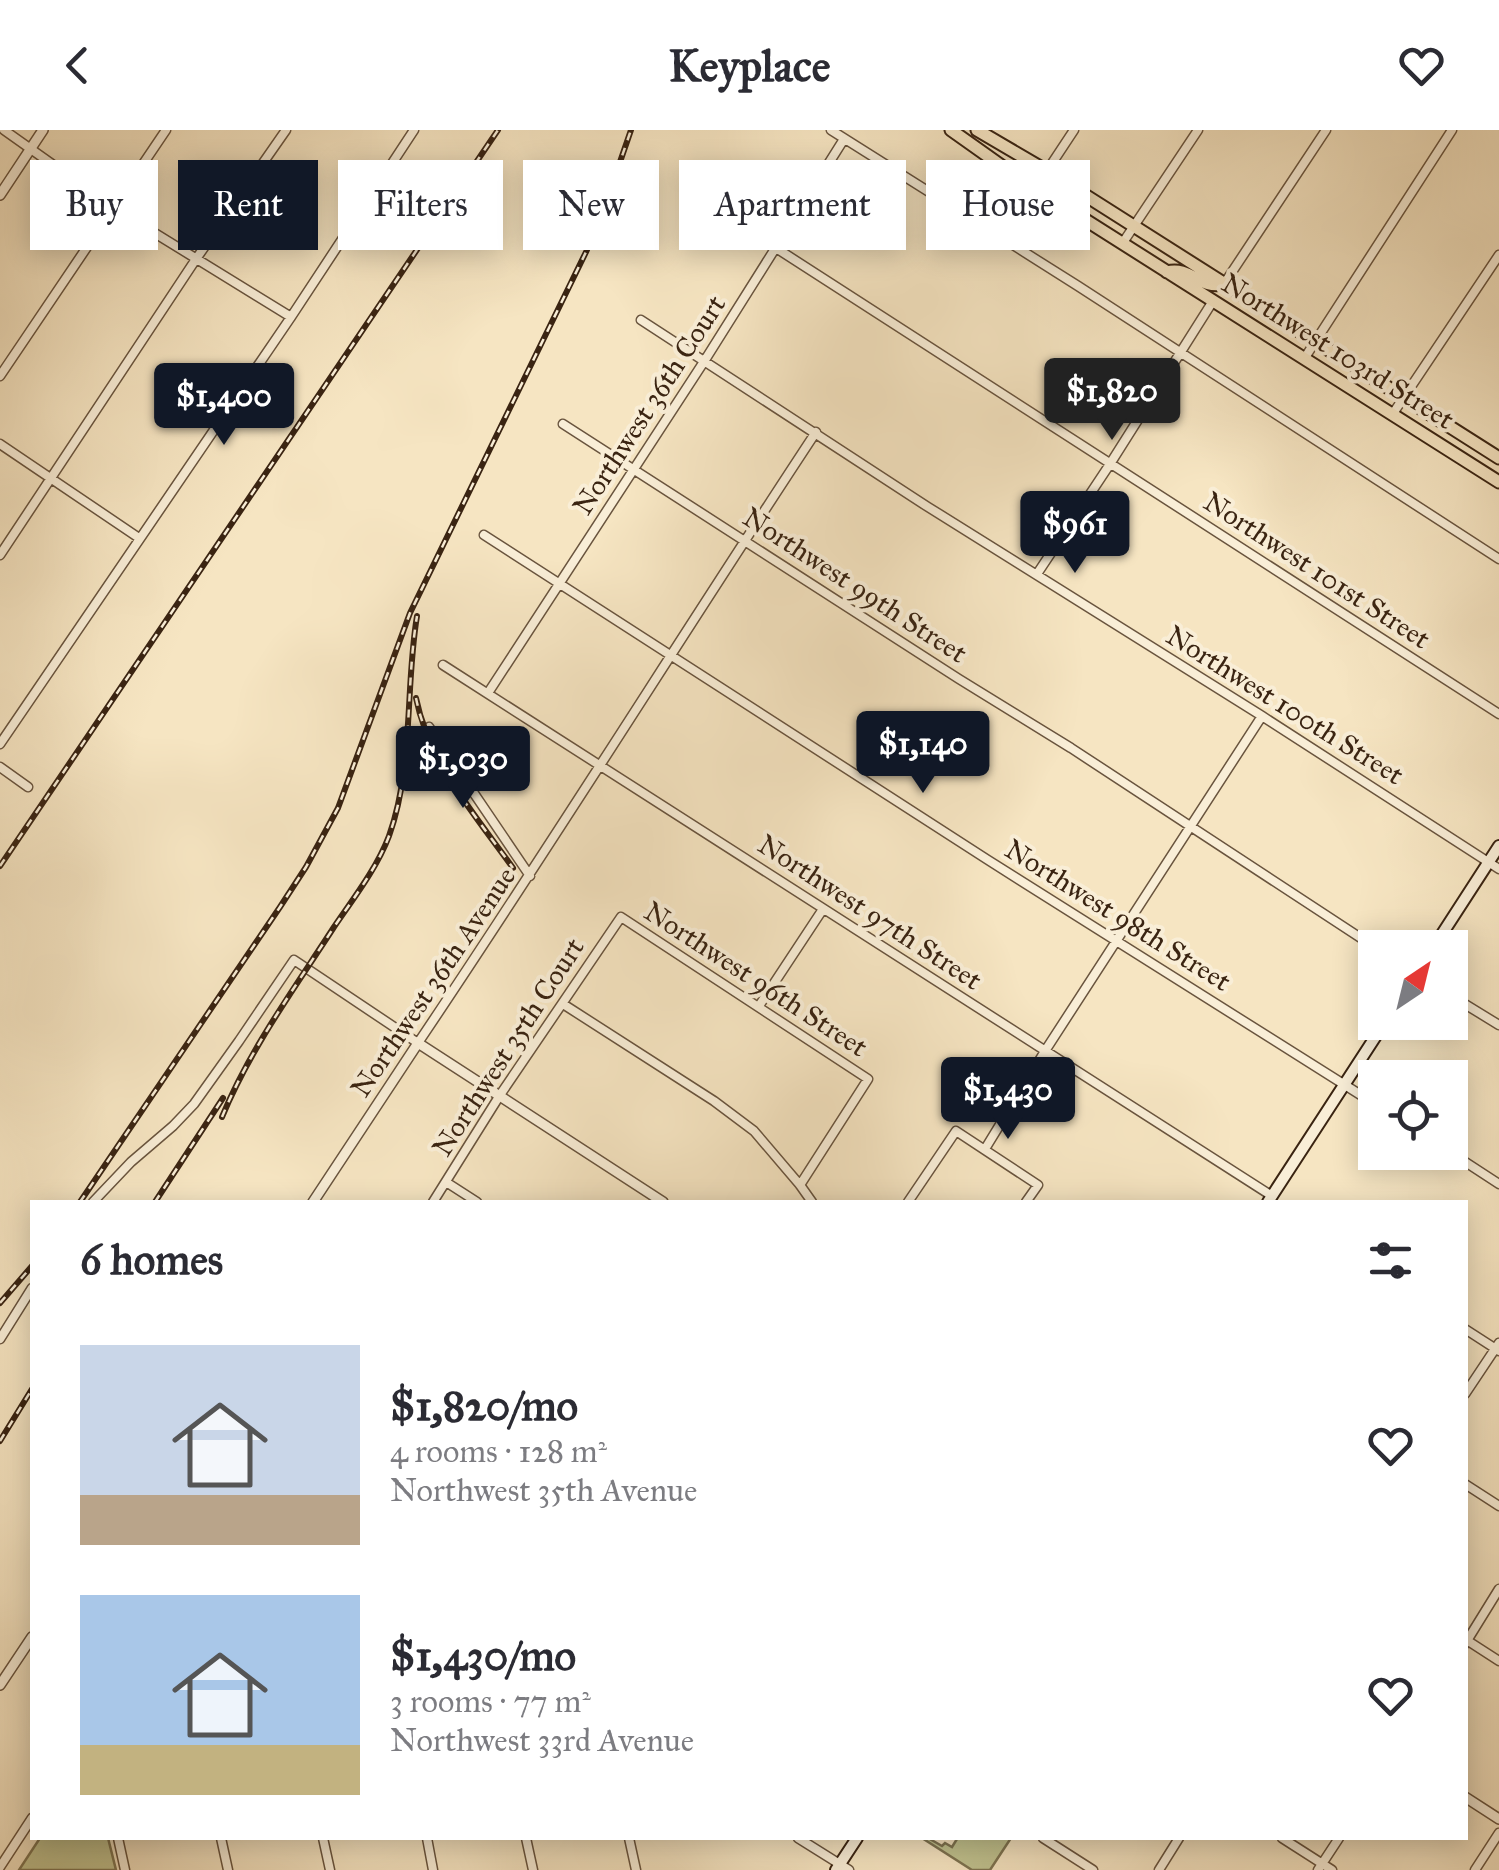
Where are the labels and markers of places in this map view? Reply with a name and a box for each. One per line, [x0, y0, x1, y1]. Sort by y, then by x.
pin: $1,820 [1031, 358, 1193, 443]
pin: $1,400 [143, 363, 305, 448]
pin: $961 [1016, 491, 1134, 576]
pin: $1,140 [842, 711, 1004, 796]
pin: $1,030 [382, 726, 544, 811]
pin: $1,430 [927, 1057, 1089, 1142]

